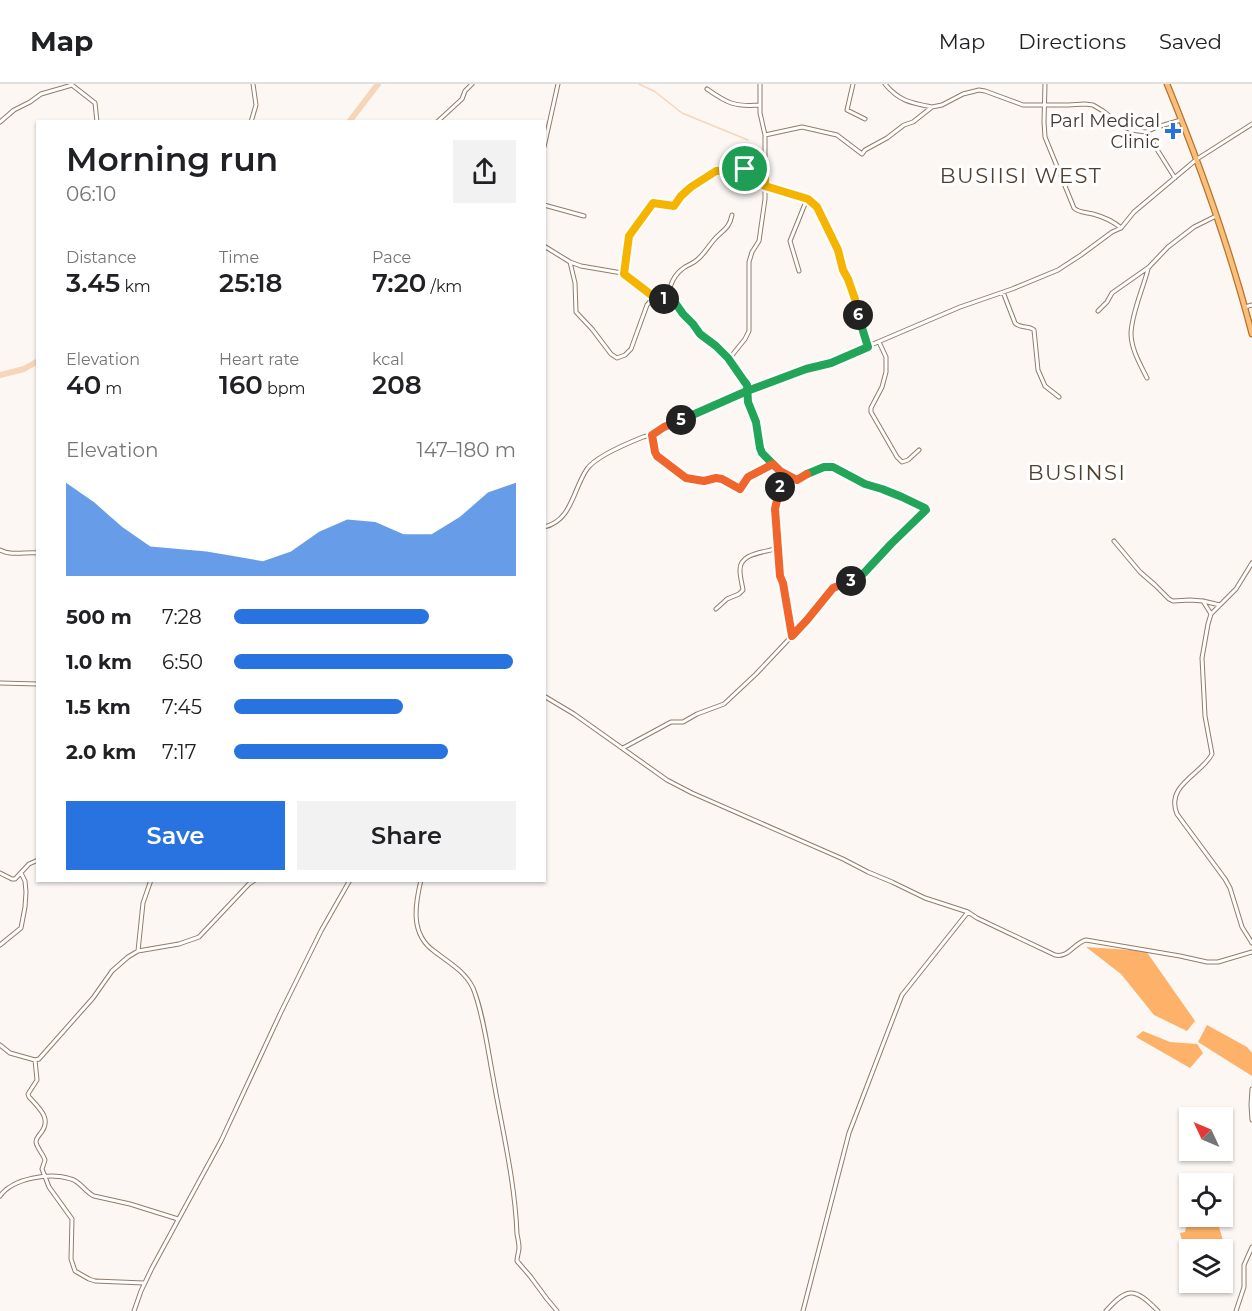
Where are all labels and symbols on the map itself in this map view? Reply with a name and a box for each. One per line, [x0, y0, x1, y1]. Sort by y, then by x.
place label: Parl Medical Clinic [1049, 110, 1160, 153]
marker: Parl Medical Clinic [1164, 122, 1182, 140]
pin [719, 143, 770, 194]
district label: BUSIISI WEST [940, 163, 1102, 188]
pin: 1 [649, 284, 679, 314]
pin: 6 [843, 300, 873, 330]
pin: 5 [666, 405, 696, 435]
district label: BUSINSI [1028, 460, 1126, 485]
pin: 2 [765, 472, 795, 502]
pin: 3 [836, 566, 866, 596]
north arrow [1179, 1107, 1233, 1161]

